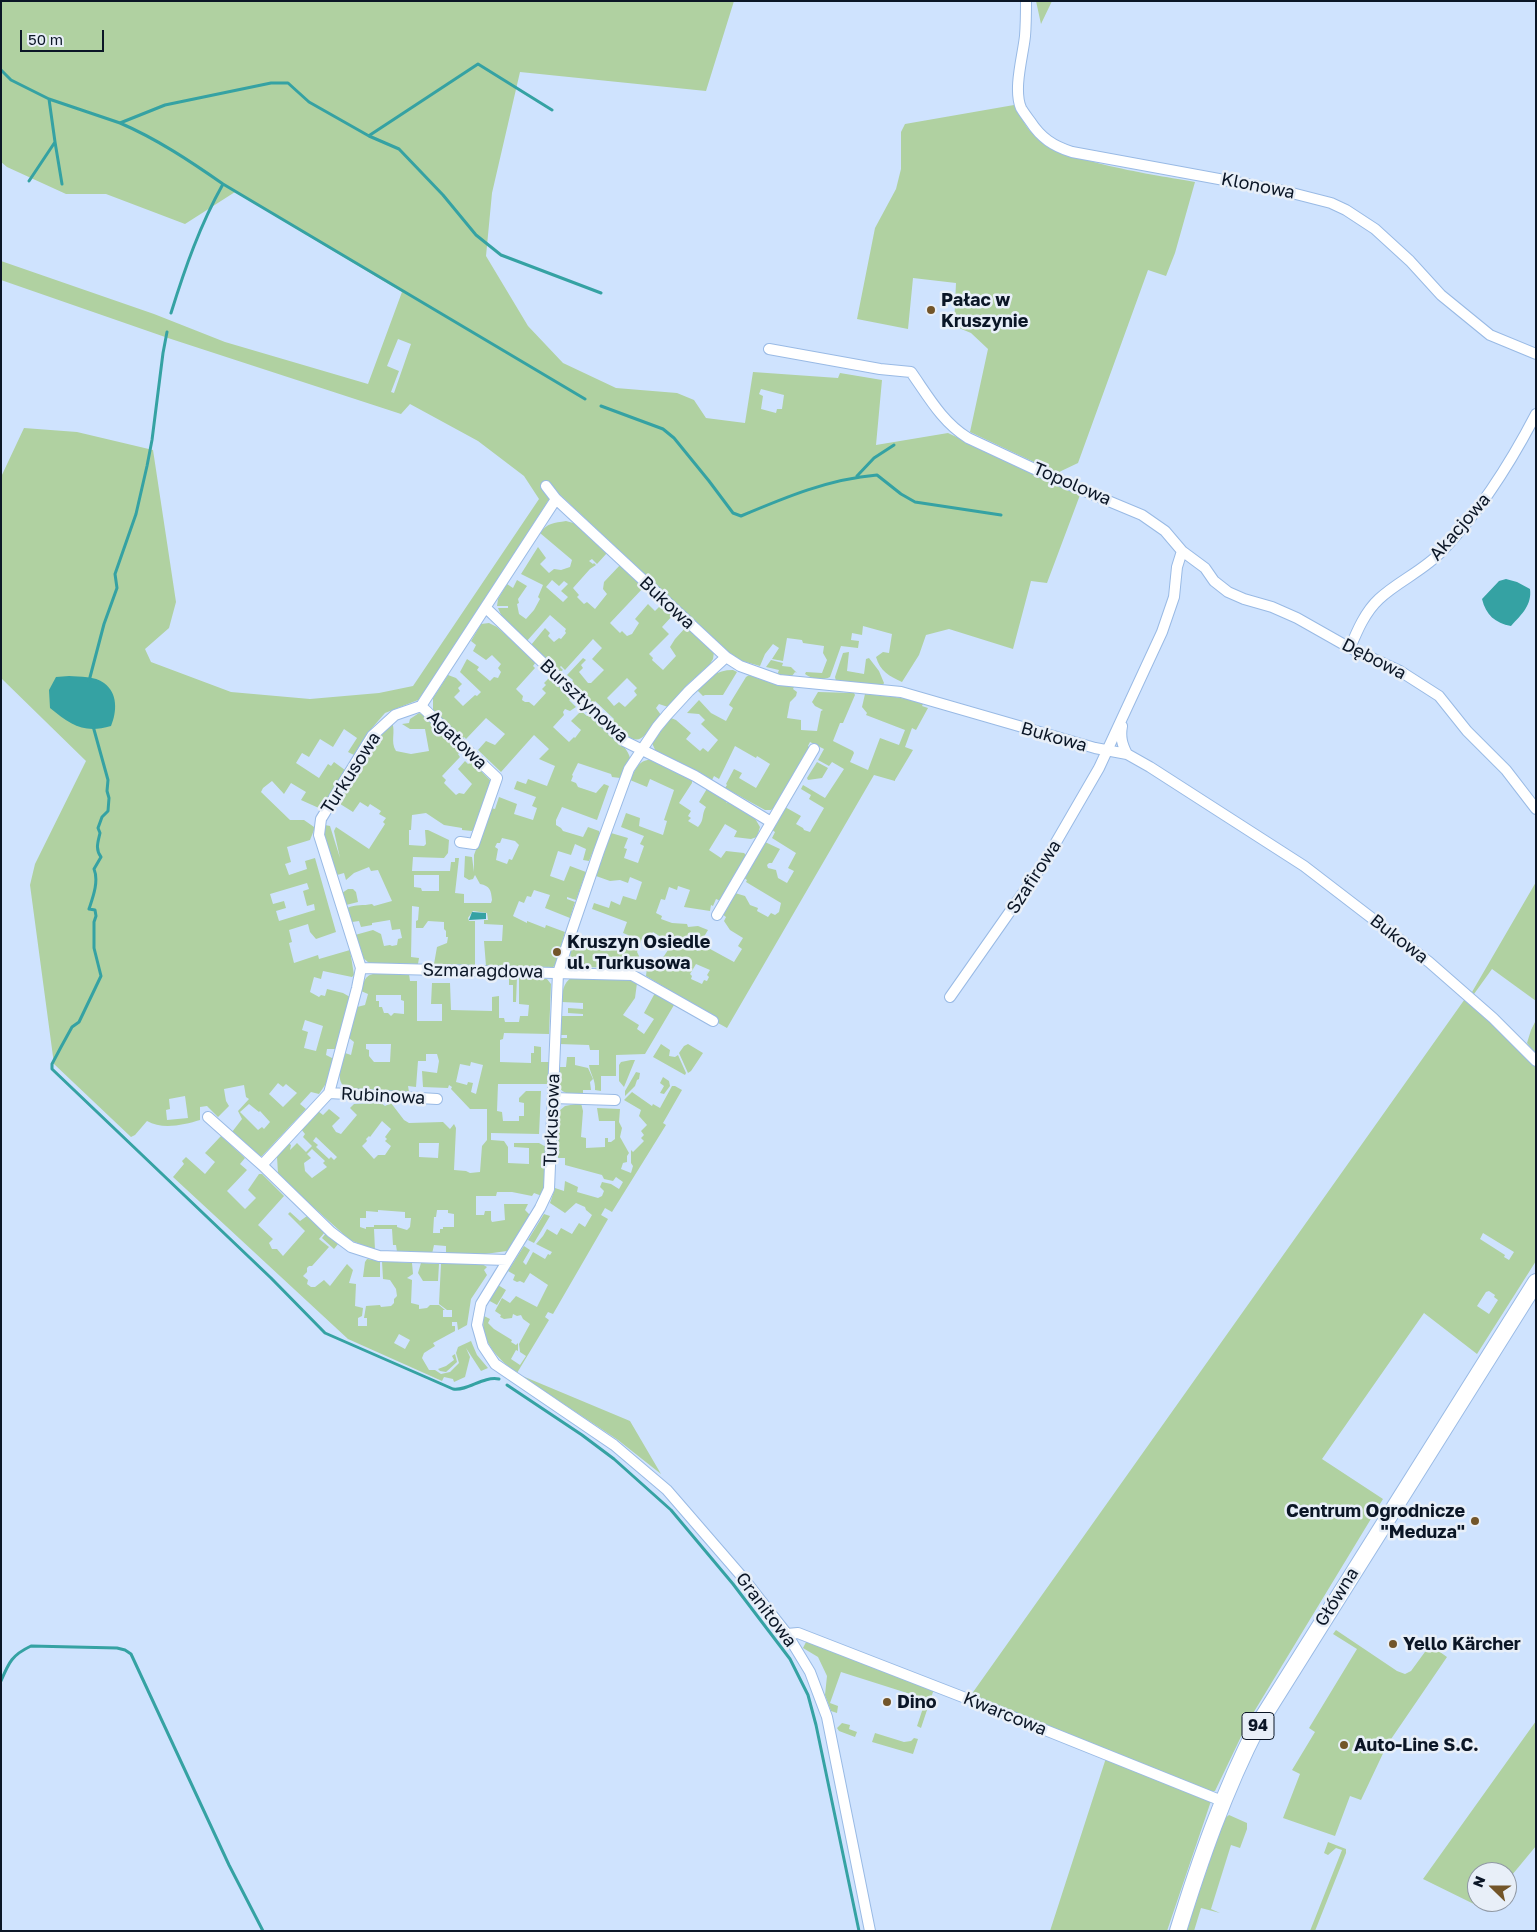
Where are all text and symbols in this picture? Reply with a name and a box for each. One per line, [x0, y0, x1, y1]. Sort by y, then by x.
scale bar [22, 20, 106, 52]
text: 50 m [28, 30, 63, 48]
street label: Klonowa [1219, 168, 1297, 204]
place label: Pałac w Kruszynie [941, 289, 1028, 332]
marker: Pałac w Kruszynie [925, 304, 937, 316]
street label: Topolowa [1030, 458, 1114, 510]
street label: Akacjowa [1425, 489, 1495, 565]
street label: Bukowa [635, 572, 699, 634]
street label: Dębowa [1338, 634, 1410, 684]
street label: Bursztynowa [535, 655, 633, 747]
street label: Agatowa [422, 706, 492, 774]
street label: Bukowa [1018, 717, 1090, 757]
street label: Turkusowa [317, 728, 385, 818]
street label: Szafirowa [1002, 836, 1066, 918]
street label: Bukowa [1366, 910, 1432, 968]
place label: Kruszyn Osiedle ul. Turkusowa [567, 931, 710, 974]
marker: Kruszyn Osiedle ul. Turkusowa [551, 946, 563, 958]
street label: Szmaragdowa [422, 959, 544, 983]
street label: Turkusowa [540, 1073, 564, 1167]
street label: Rubinowa [340, 1083, 426, 1109]
place label: Centrum Ogrodnicze "Meduza" [1286, 1500, 1465, 1542]
marker: Centrum Ogrodnicze "Meduza" [1469, 1515, 1481, 1527]
street label: Główna [1311, 1564, 1363, 1630]
street label: Granitowa [731, 1568, 801, 1652]
place label: Yello Kärcher [1403, 1633, 1521, 1655]
marker: Yello Kärcher [1387, 1638, 1399, 1650]
street label: Kwarcowa [960, 1688, 1050, 1740]
place label: Dino [897, 1691, 936, 1713]
marker: Dino [881, 1696, 893, 1708]
road number: 94 [1242, 1712, 1274, 1740]
place label: Auto-Line S.C. [1354, 1734, 1479, 1756]
marker: Auto-Line S.C. [1338, 1739, 1350, 1751]
north arrow [1467, 1862, 1517, 1912]
text: N [1469, 1873, 1488, 1890]

